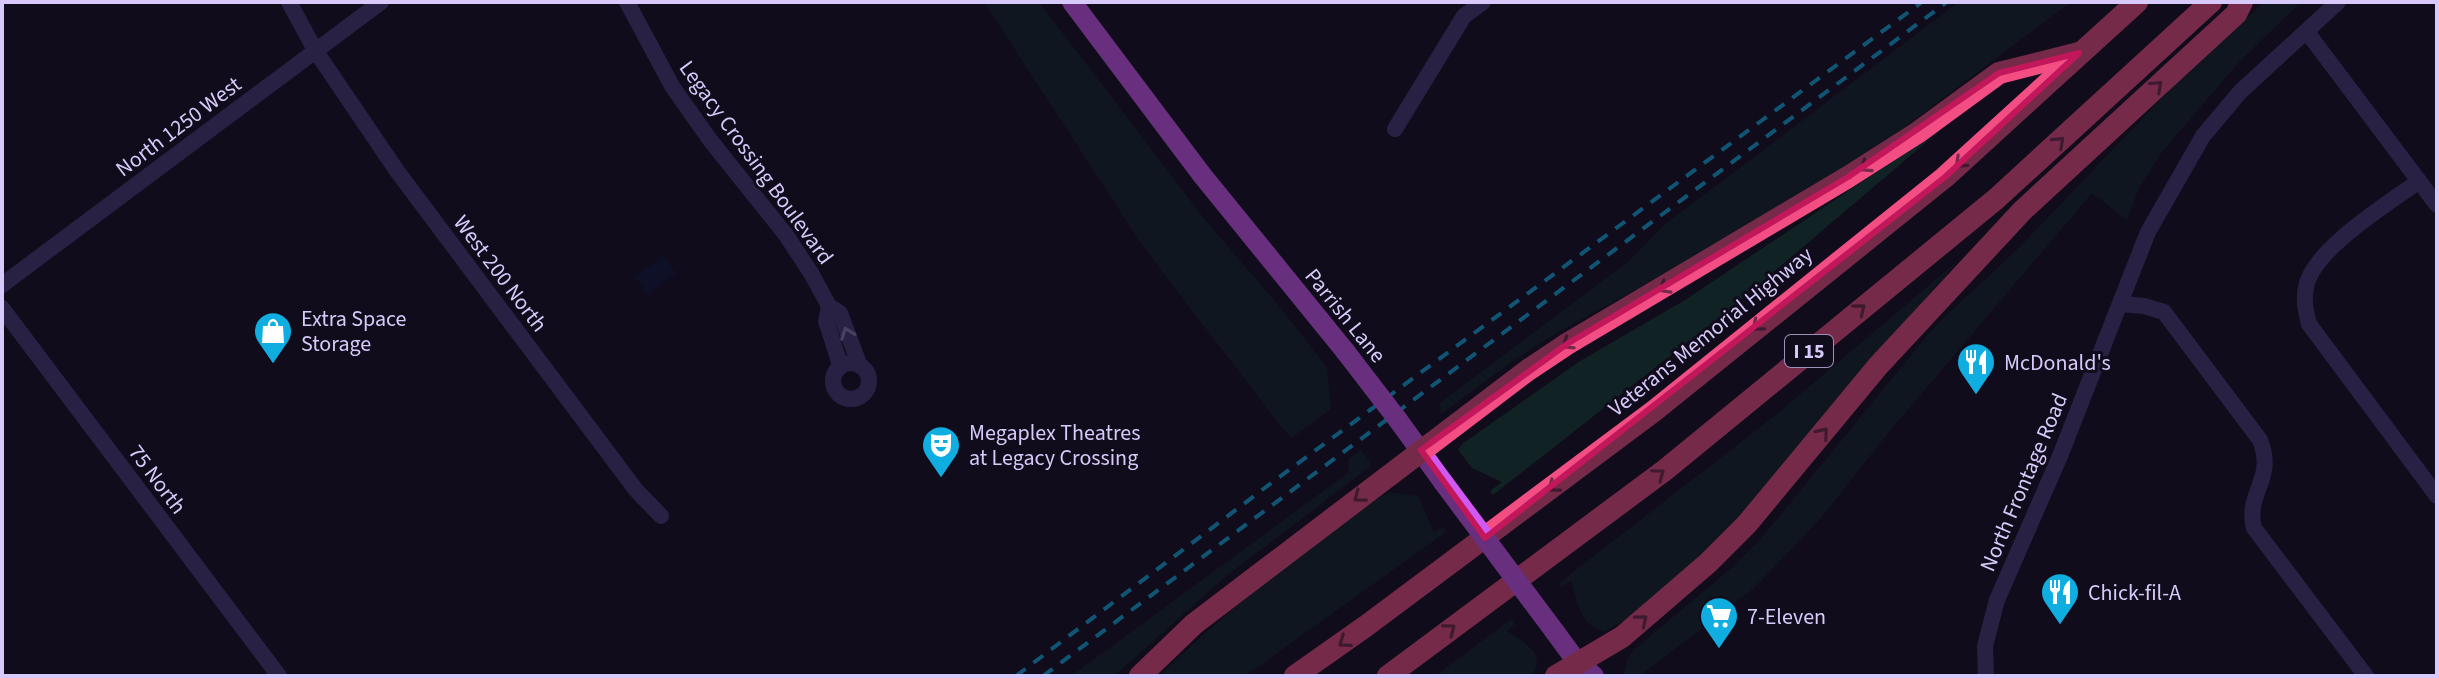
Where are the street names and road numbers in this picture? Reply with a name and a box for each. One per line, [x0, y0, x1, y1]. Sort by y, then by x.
street label: Legacy Crossing Boulevard [671, 54, 841, 271]
street label: North 1250 West [109, 69, 249, 185]
street label: West 200 North [446, 208, 555, 339]
street label: Veterans Memorial Highway [1602, 239, 1820, 424]
street label: Parrish Lane [1297, 261, 1393, 370]
road number: I 15 [1785, 335, 1833, 367]
street label: North Frontage Road [1972, 388, 2076, 576]
street label: 75 North [121, 438, 194, 521]

